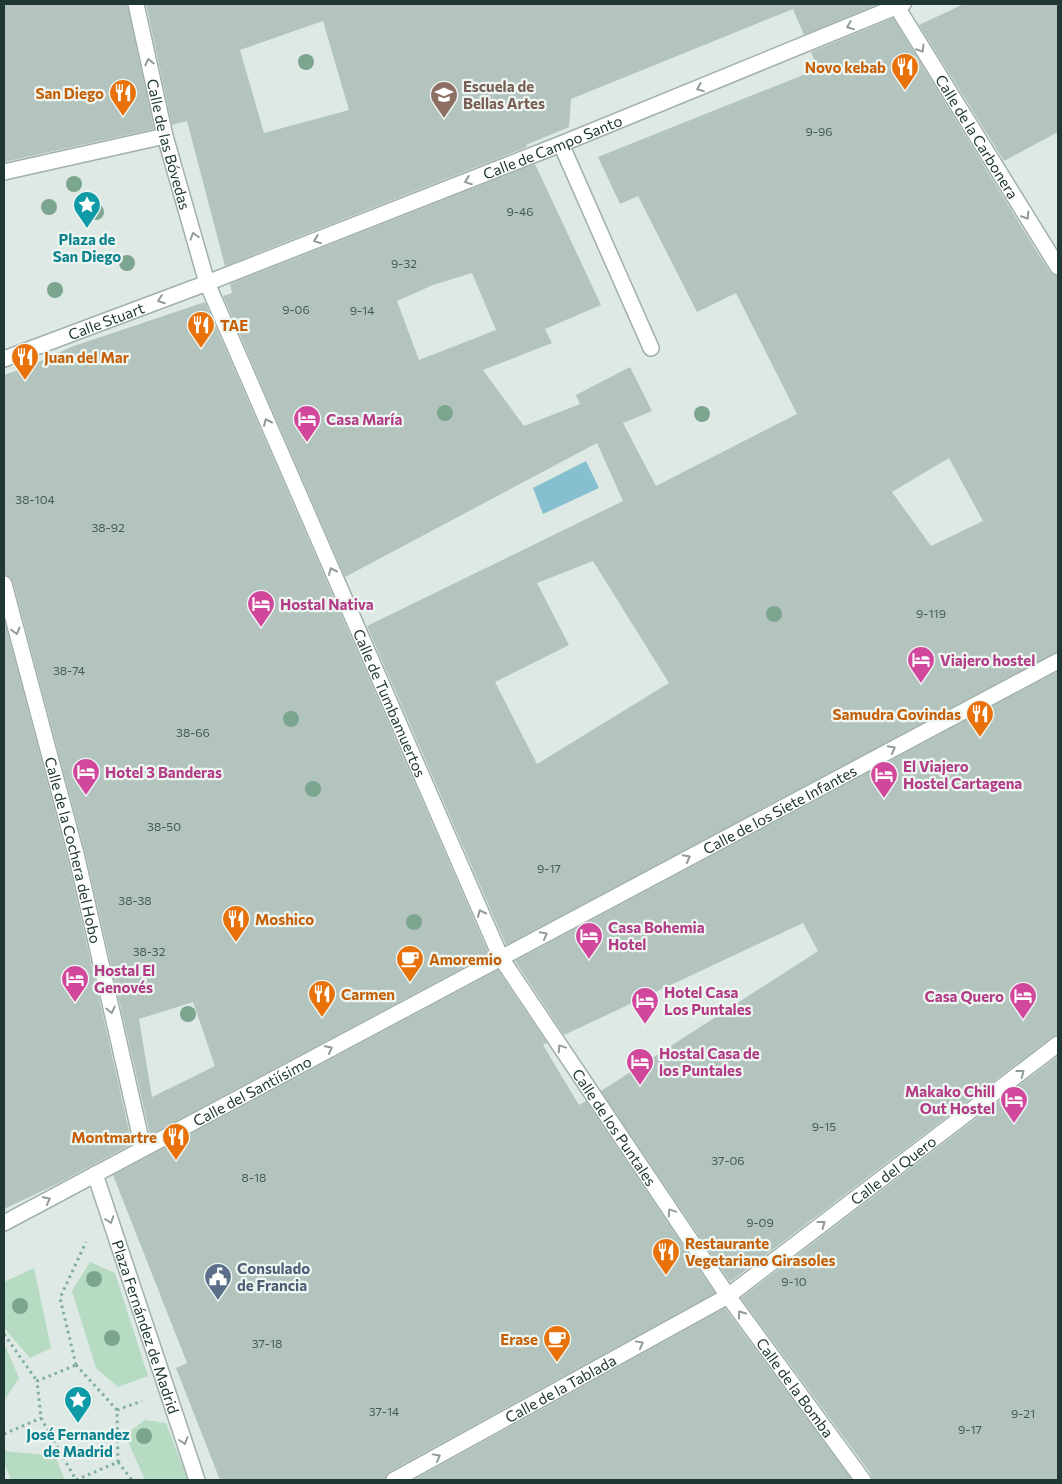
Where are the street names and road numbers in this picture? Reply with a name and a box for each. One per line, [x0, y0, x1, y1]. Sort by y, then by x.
street label: Calle de la Carbonera [932, 71, 1022, 202]
street label: Calle de las Bóvedas [144, 77, 195, 212]
street label: Calle de Campo Santo [480, 111, 625, 183]
street label: Calle Stuart [66, 298, 147, 343]
street label: Calle de Tumbamuertos [350, 626, 430, 780]
street label: Calle de la Cochera del Hobo [41, 755, 105, 945]
street label: Calle de los Siete Infantes [700, 761, 860, 858]
street label: Calle del Santiísimo [190, 1052, 314, 1130]
street label: Calle de los Puntales [569, 1065, 660, 1189]
street label: Calle del Quero [847, 1131, 940, 1208]
street label: Plaza Fernández de Madrid [109, 1237, 183, 1416]
street label: Calle de la Bomba [753, 1334, 838, 1441]
street label: Calle de la Tablada [502, 1351, 619, 1426]

